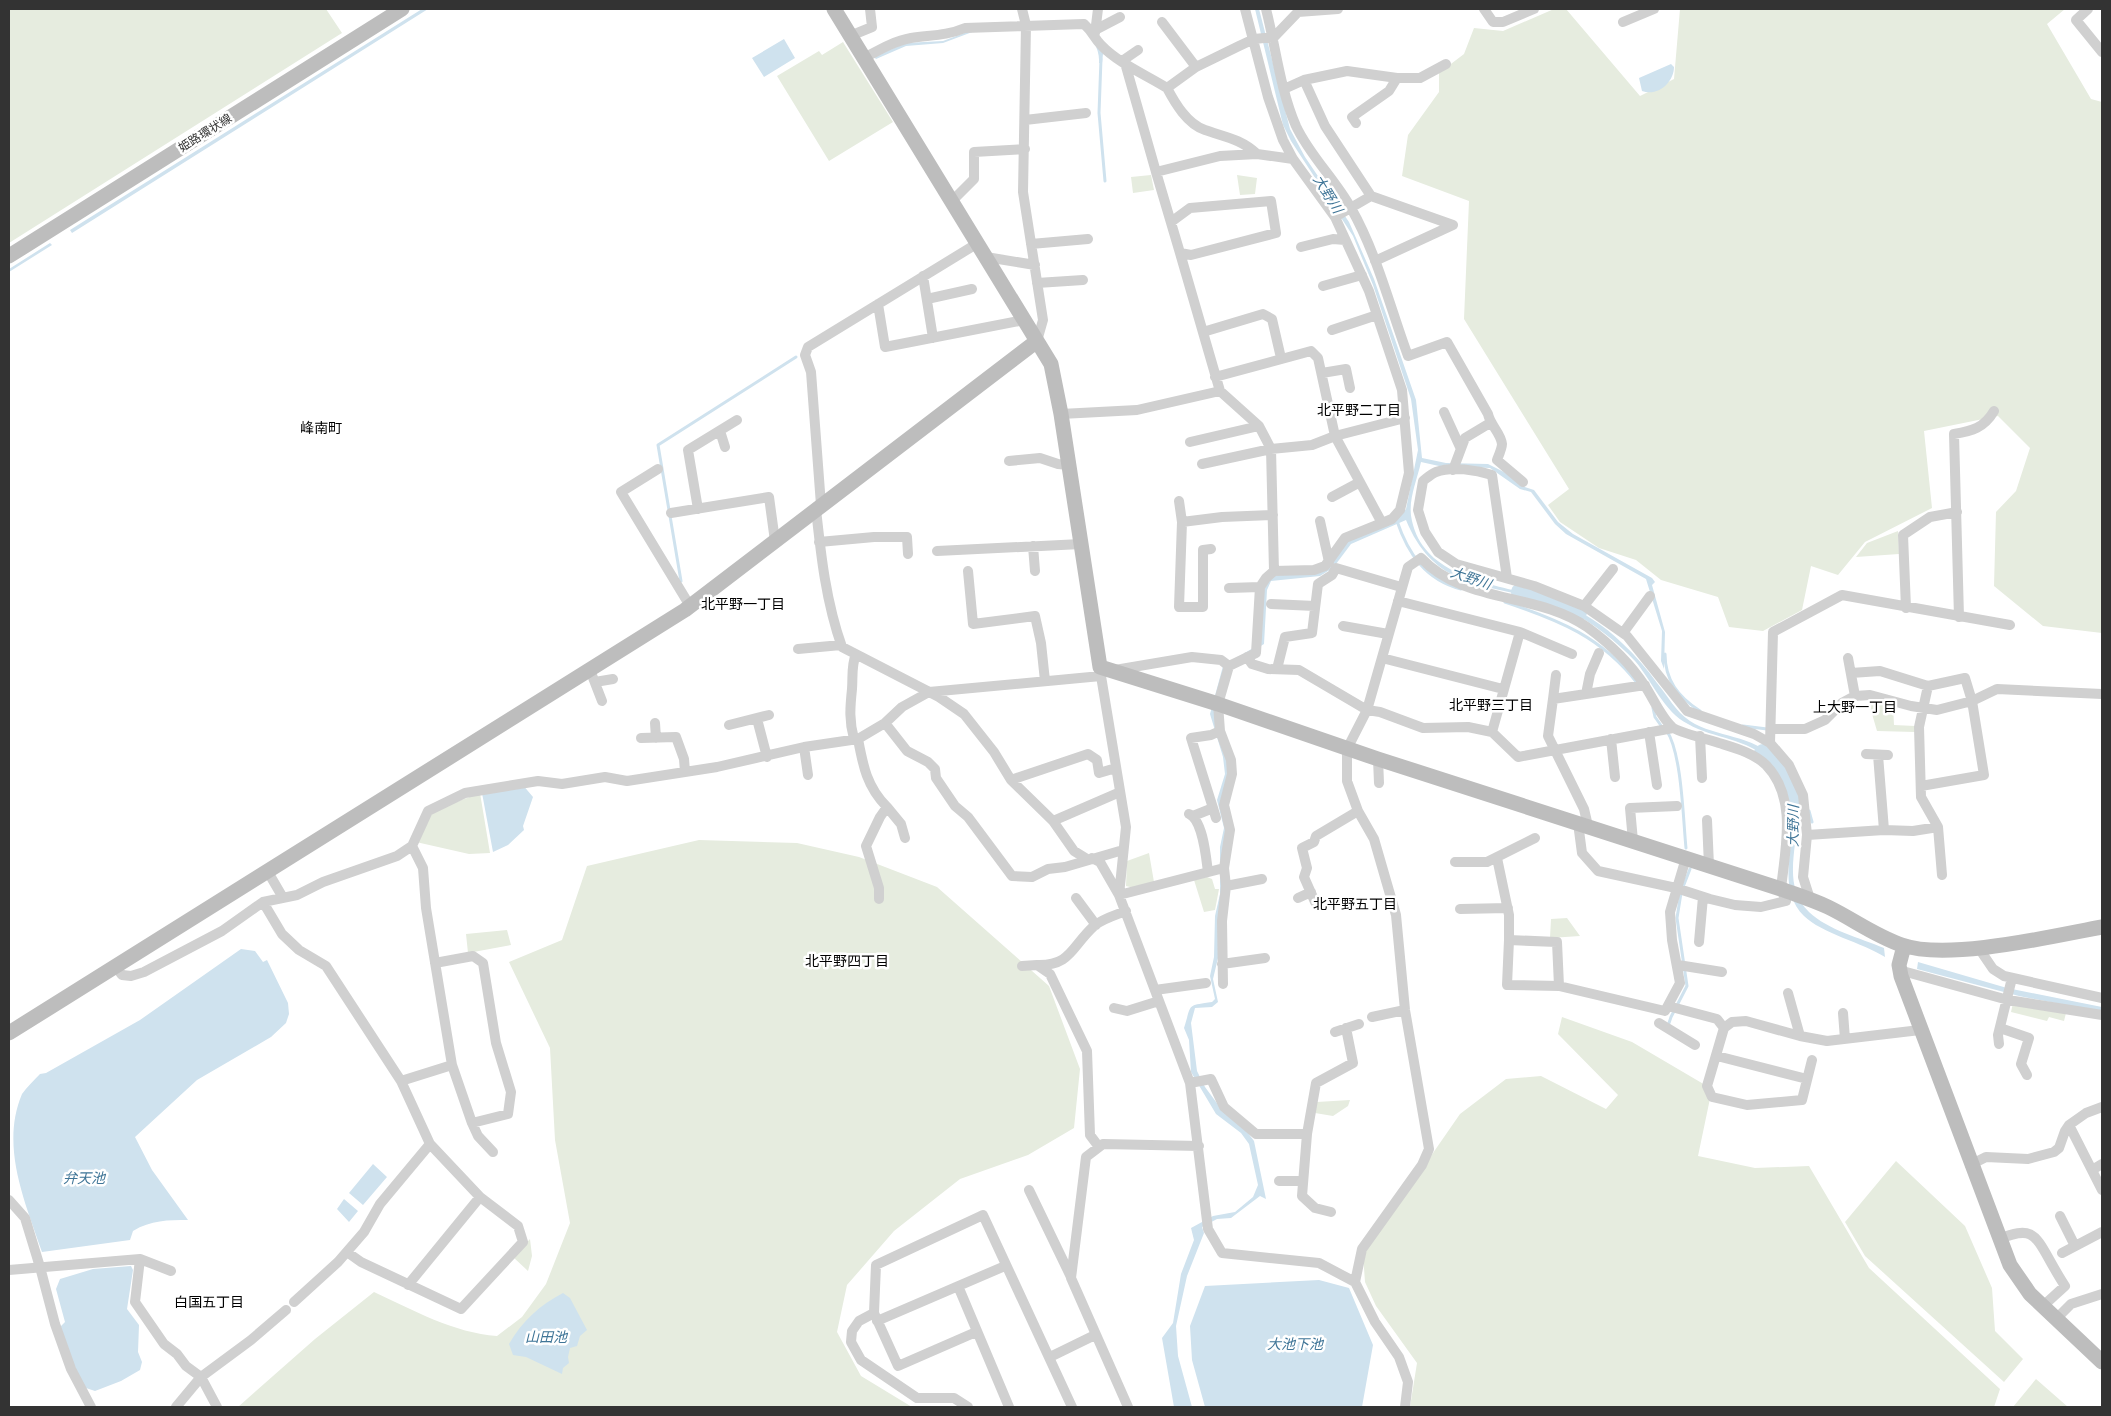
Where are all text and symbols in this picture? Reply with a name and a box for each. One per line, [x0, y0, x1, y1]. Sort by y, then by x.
street label: 姫路環状線 [176, 111, 234, 155]
water label: 大野川 [1309, 172, 1347, 218]
district label: 北平野二丁目 [1317, 402, 1401, 419]
district label: 峰南町 [300, 420, 342, 437]
water label: 大野川 [1448, 564, 1495, 594]
district label: 北平野一丁目 [701, 596, 785, 613]
district label: 北平野三丁目 [1449, 697, 1533, 714]
district label: 上大野一丁目 [1813, 699, 1897, 716]
water label: 大野川 [1785, 803, 1802, 847]
district label: 北平野五丁目 [1313, 896, 1397, 913]
district label: 北平野四丁目 [805, 953, 889, 970]
water label: 弁天池 [63, 1170, 107, 1187]
district label: 白国五丁目 [174, 1294, 244, 1311]
water label: 山田池 [525, 1329, 569, 1346]
water label: 大池下池 [1267, 1336, 1325, 1353]

